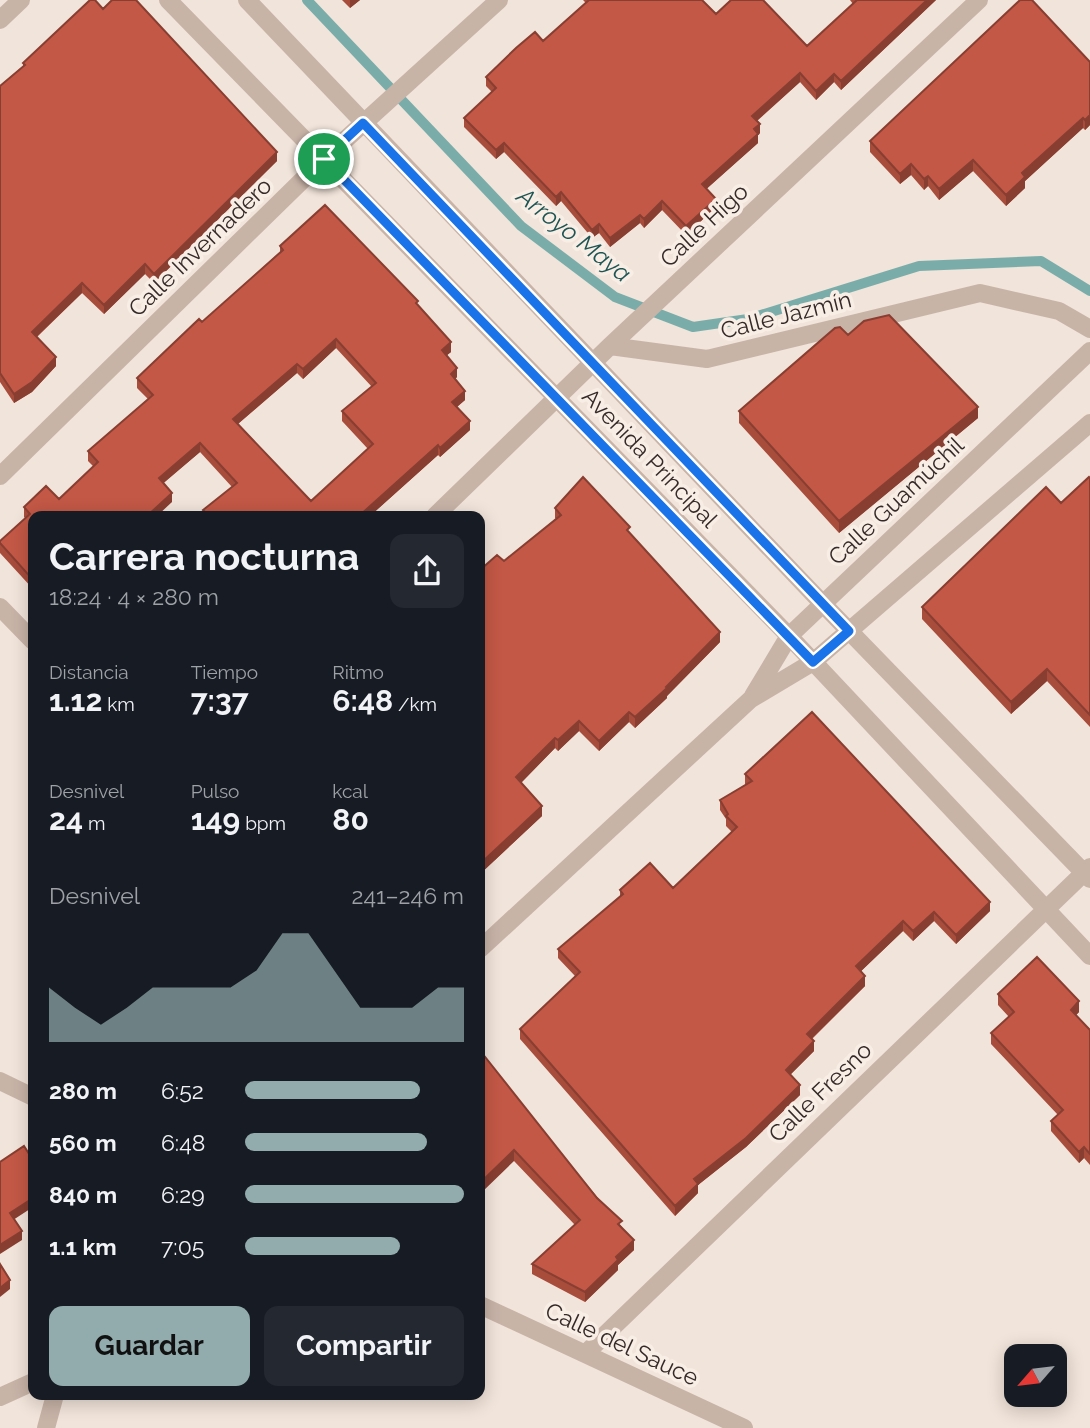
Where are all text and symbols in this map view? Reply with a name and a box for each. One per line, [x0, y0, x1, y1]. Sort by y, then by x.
pin [294, 129, 354, 189]
icon: arrive [305, 140, 343, 178]
street label: Calle Invernadero [123, 172, 277, 322]
street label: Calle Higo [654, 177, 753, 272]
water label: Arroyo Maya [510, 180, 637, 288]
street label: Calle Jazmín [718, 285, 854, 344]
street label: Avenida Principal [577, 383, 724, 533]
street label: Calle Guamúchil [822, 431, 969, 570]
text: Carrera nocturna [49, 534, 359, 579]
button: share [390, 534, 464, 608]
text: 18:24 · 4 × 280 m [49, 583, 219, 610]
text: Distancia [49, 661, 129, 683]
text: Tiempo [191, 661, 258, 683]
text: Ritmo [332, 661, 384, 683]
text: 1.12 [49, 683, 102, 718]
text: 7:37 [191, 683, 248, 718]
text: 6:48 [332, 683, 393, 718]
text: km [102, 693, 135, 715]
text: /km [393, 693, 437, 715]
text: Desnivel [49, 780, 124, 802]
text: Pulso [191, 780, 239, 802]
text: kcal [332, 780, 368, 802]
text: 24 [49, 802, 83, 837]
text: 149 [191, 802, 240, 837]
text: 80 [332, 802, 369, 837]
text: m [83, 812, 105, 834]
text: bpm [240, 812, 286, 834]
text: Desnivel [49, 882, 140, 909]
text: 241–246 m [351, 882, 464, 909]
street label: Calle Fresno [763, 1036, 877, 1147]
text: 280 m [49, 1077, 117, 1104]
text: 6:52 [161, 1077, 204, 1104]
text: 560 m [49, 1129, 117, 1156]
text: 6:48 [161, 1129, 205, 1156]
text: 840 m [49, 1181, 117, 1208]
text: 6:29 [161, 1181, 205, 1208]
text: 1.1 km [49, 1233, 117, 1260]
text: 7:05 [161, 1233, 204, 1260]
street label: Calle del Sauce [541, 1296, 703, 1391]
button: Guardar [49, 1306, 250, 1386]
button: Compartir [264, 1306, 464, 1386]
north arrow [1004, 1344, 1068, 1407]
map controls [1004, 1344, 1067, 1407]

